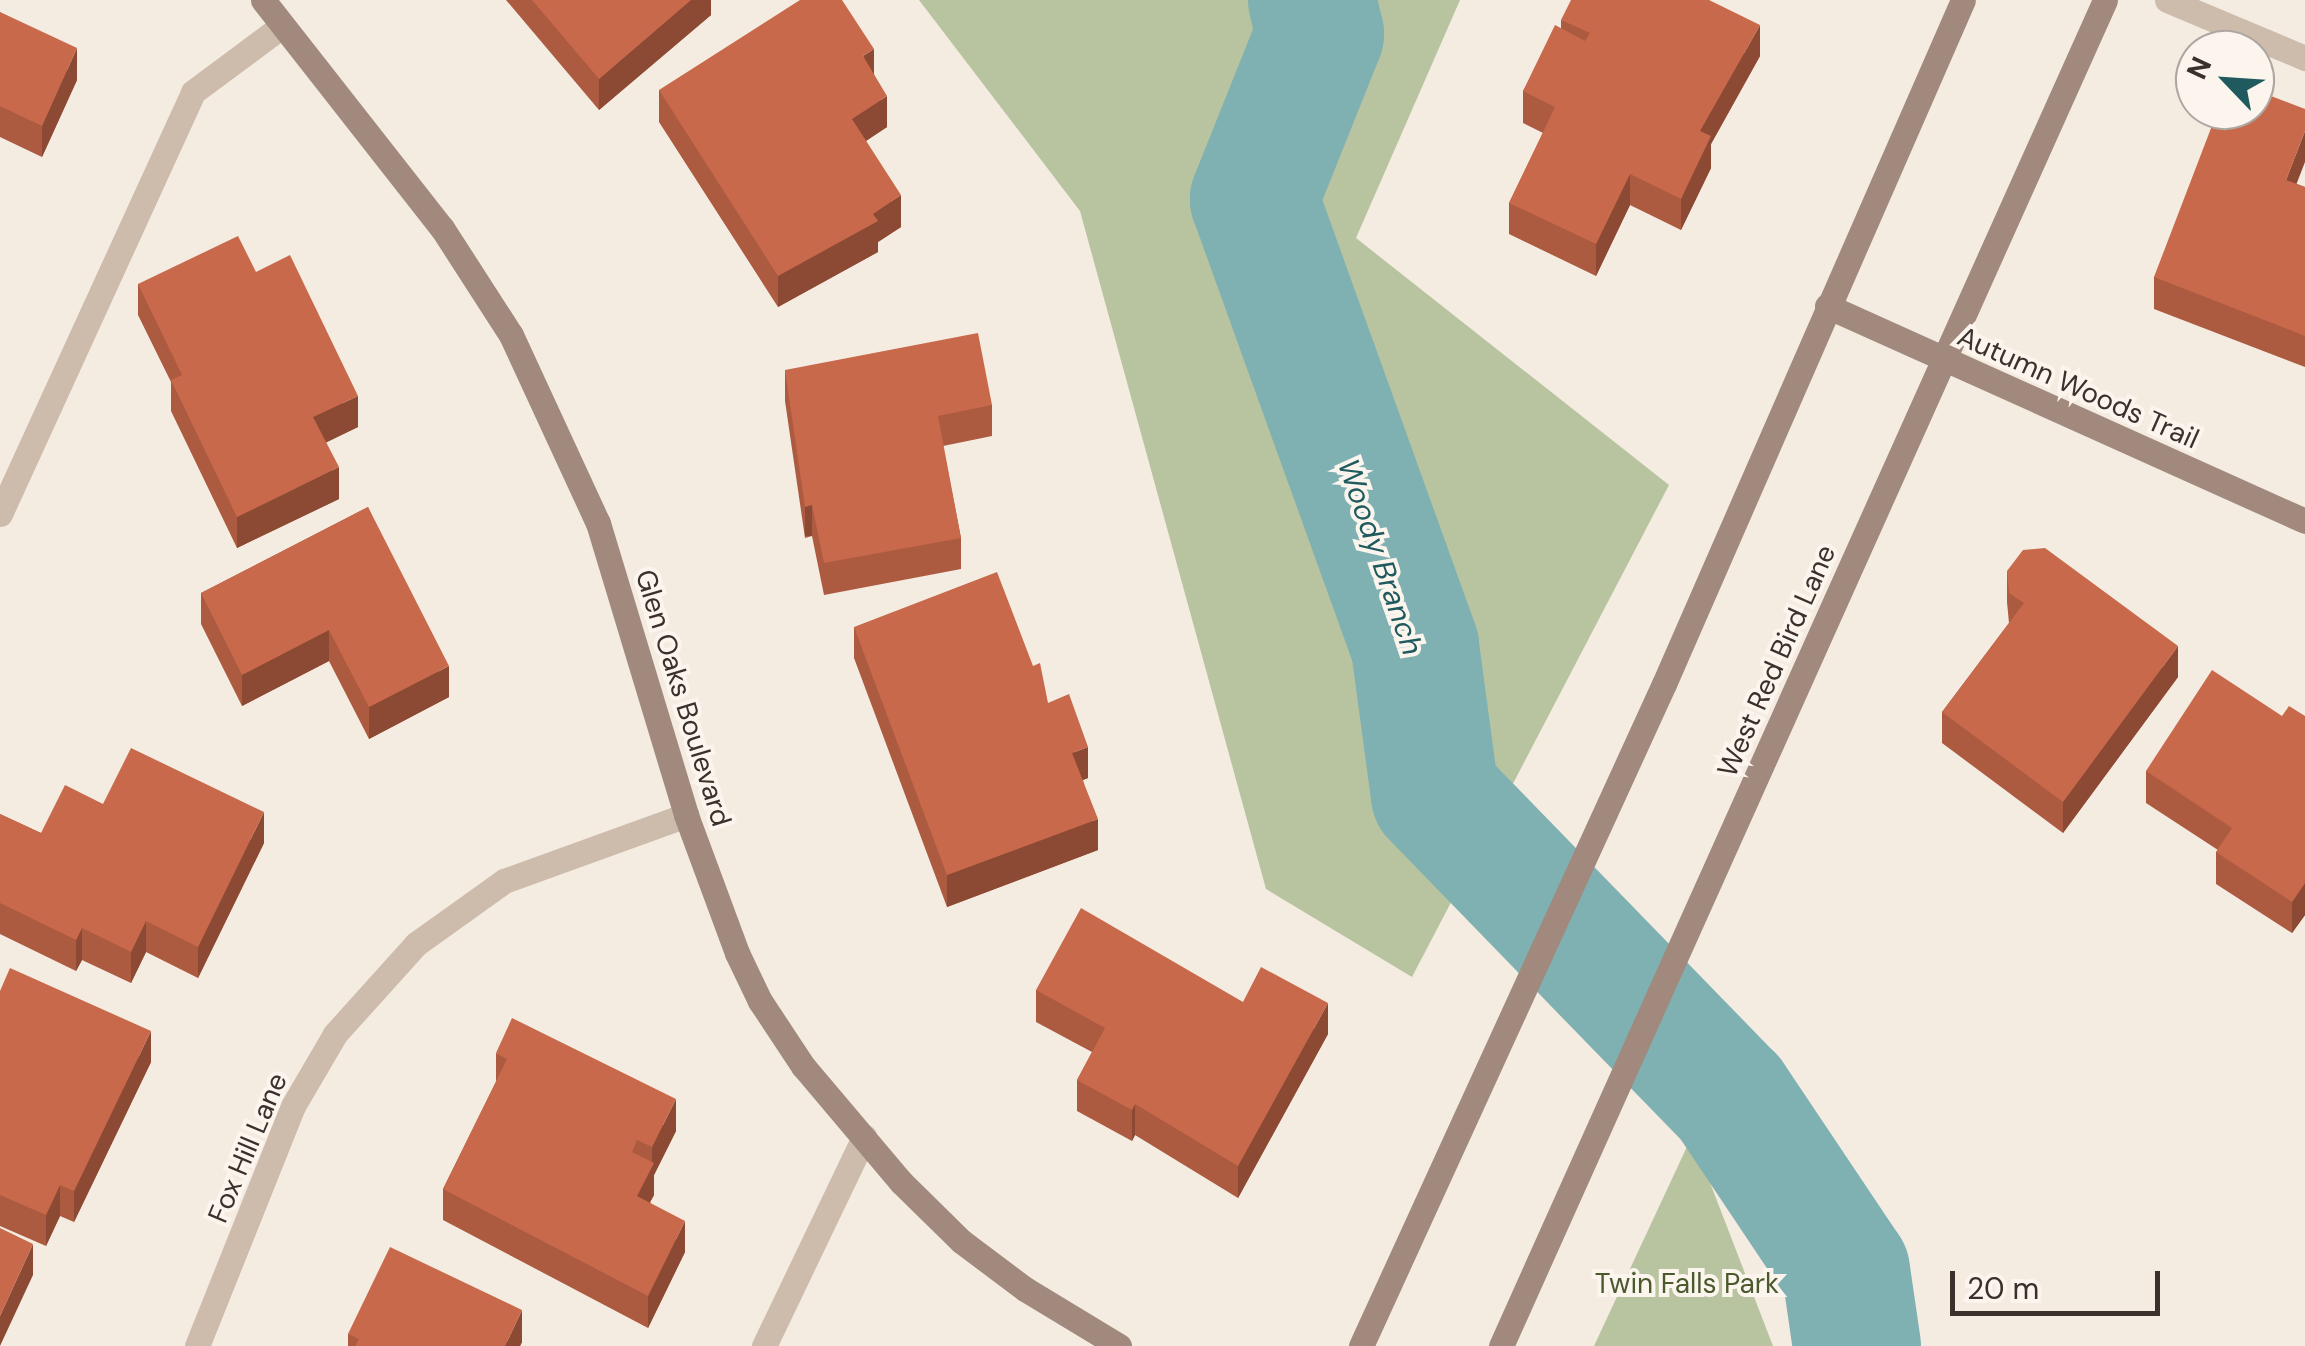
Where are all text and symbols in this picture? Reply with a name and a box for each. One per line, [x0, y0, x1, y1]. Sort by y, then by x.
north arrow [2175, 30, 2275, 130]
text: N [2178, 51, 2220, 85]
street label: Autumn Woods Trail [1952, 320, 2204, 456]
water label: Woody Branch [1330, 454, 1430, 660]
street label: West Red Bird Lane [1711, 540, 1843, 782]
street label: Glen Oaks Boulevard [628, 566, 738, 830]
street label: Fox Hill Lane [201, 1068, 295, 1228]
scale bar [1955, 1251, 2165, 1313]
park label: Twin Falls Park [1595, 1267, 1779, 1301]
text: 20 m [1967, 1269, 2039, 1308]

